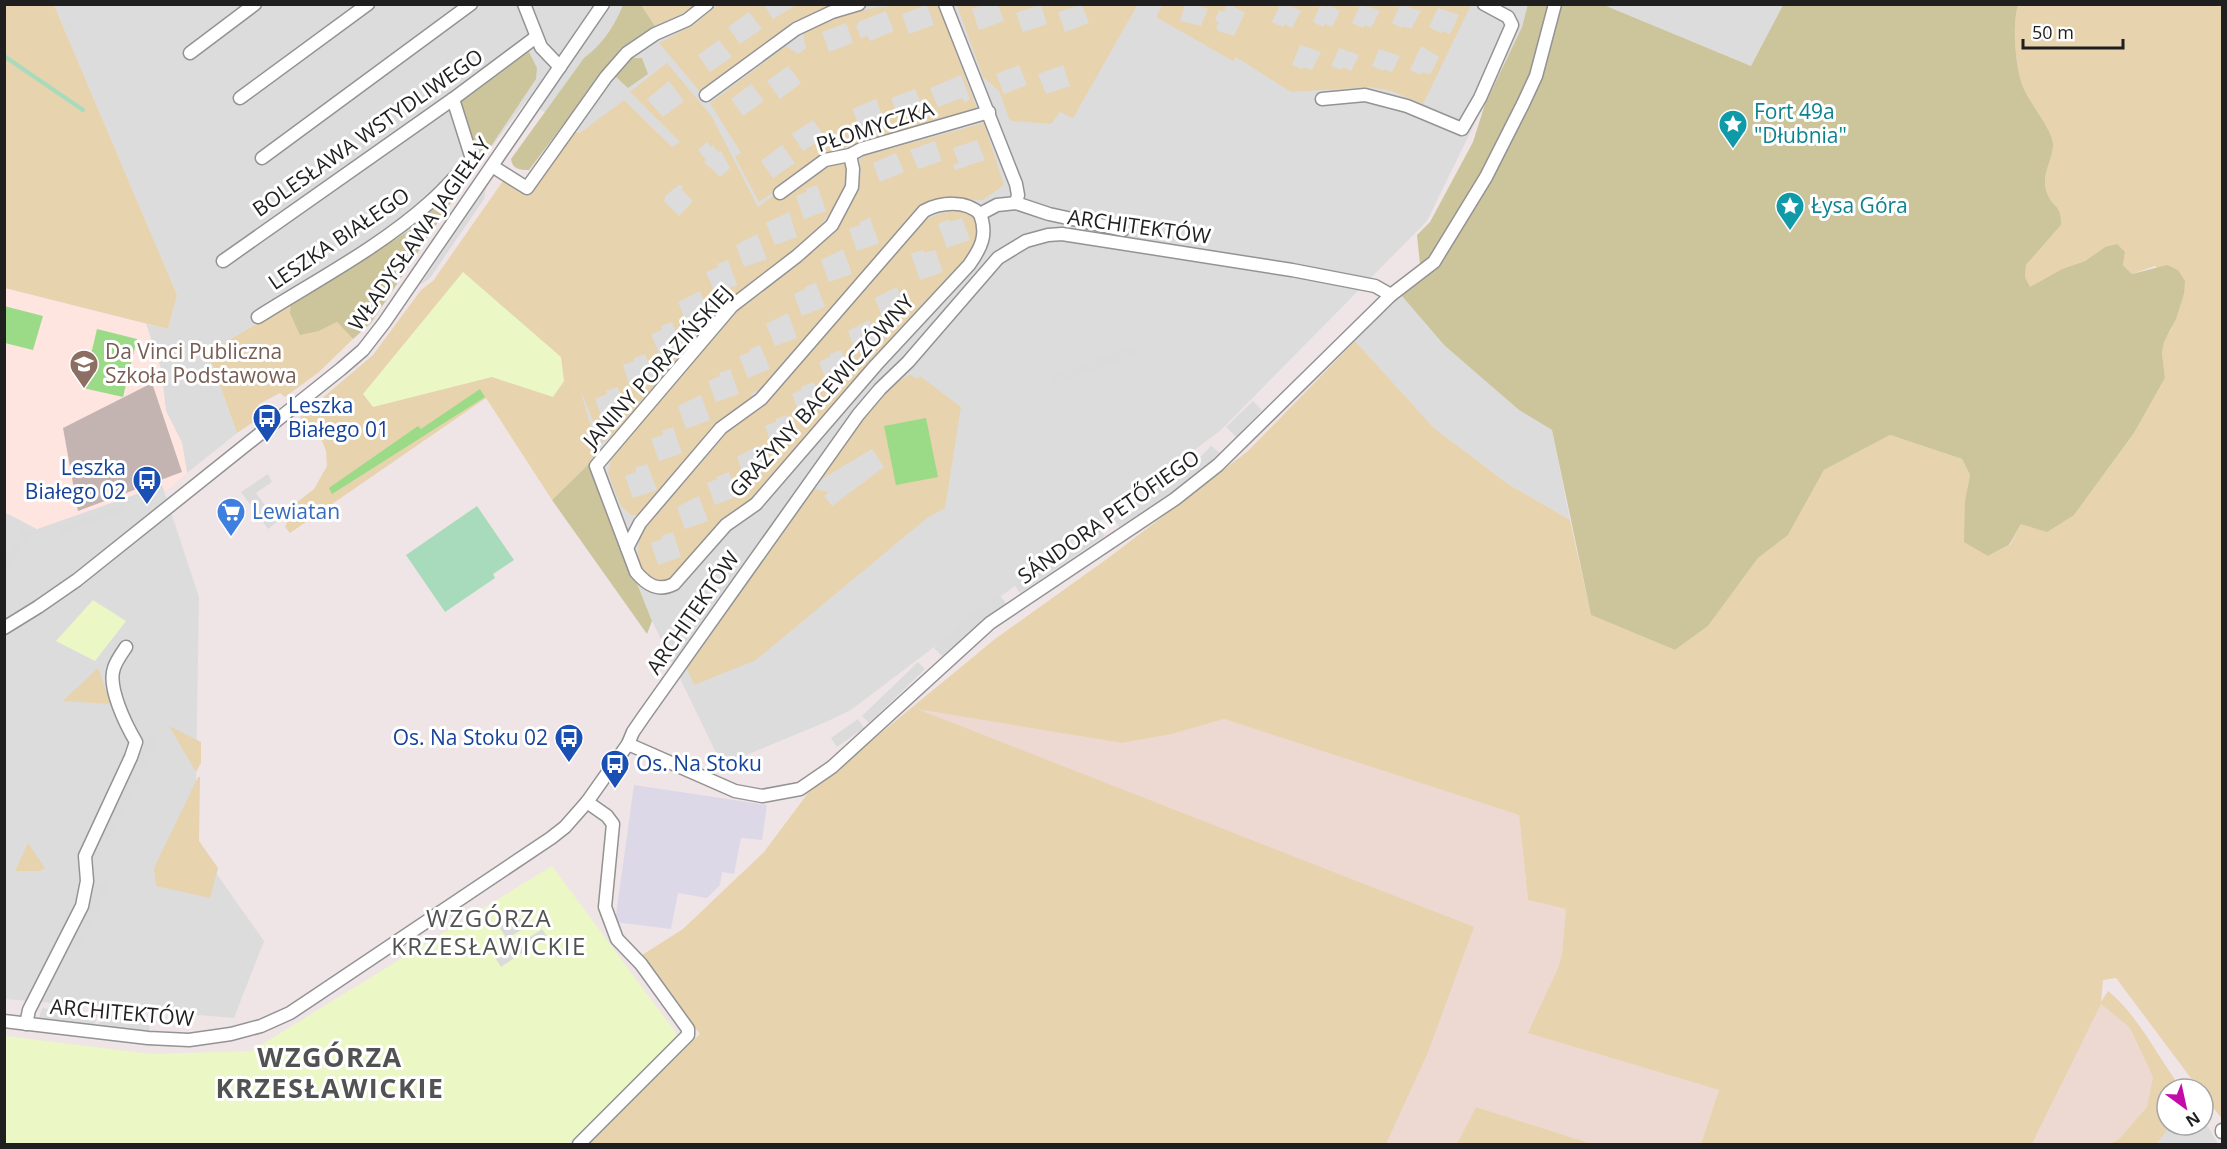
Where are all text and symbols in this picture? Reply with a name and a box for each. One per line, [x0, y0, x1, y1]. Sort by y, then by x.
scale bar [2023, 12, 2124, 50]
text: 50 m [2032, 20, 2074, 44]
street label: BOLESŁAWA WSTYDLIWEGO [247, 42, 488, 223]
street label: PŁOMYCZKA [812, 94, 938, 158]
place label: Fort 49a "Dłubnia" [1754, 97, 1847, 149]
place icon: Fort 49a "Dłubnia" [1717, 108, 1749, 150]
street label: WŁADYSŁAWA JAGIEŁŁY [342, 131, 497, 336]
street label: LESZKA BIAŁEGO [262, 181, 415, 296]
place icon: Łysa Góra [1774, 190, 1806, 232]
place label: Łysa Góra [1811, 191, 1908, 219]
street label: ARCHITEKTÓW [1066, 202, 1213, 250]
street label: JANINY PORAZIŃSKIEJ [575, 279, 738, 455]
street label: GRAŻYNY BACEWICZÓWNY [723, 288, 920, 503]
place label: Da Vinci Publiczna Szkoła Podstawowa [105, 337, 297, 389]
school or university icon: Da Vinci Publiczna Szkoła Podstawowa [68, 348, 100, 390]
place label: Leszka Białego 01 [288, 391, 389, 443]
bus stop icon: Leszka Białego 01 [251, 402, 283, 444]
street label: SÁNDORA PETŐFIEGO [1012, 443, 1205, 590]
place label: Leszka Białego 02 [25, 453, 126, 505]
bus stop icon: Leszka Białego 02 [131, 464, 163, 506]
supermarket icon: Lewiatan [215, 496, 247, 538]
place label: Lewiatan [252, 497, 340, 525]
street label: ARCHITEKTÓW [639, 545, 745, 680]
bus stop icon: Os. Na Stoku 02 [553, 722, 585, 764]
place label: Os. Na Stoku 02 [393, 723, 548, 751]
bus stop icon: Os. Na Stoku [599, 748, 631, 790]
place label: Os. Na Stoku [636, 749, 762, 777]
district label: WZGÓRZA KRZESŁAWICKIE [391, 901, 587, 962]
street label: ARCHITEKTÓW [49, 992, 196, 1032]
district label: WZGÓRZA KRZESŁAWICKIE [215, 1038, 445, 1106]
north arrow [2155, 1077, 2215, 1137]
text: N [2182, 1107, 2205, 1132]

